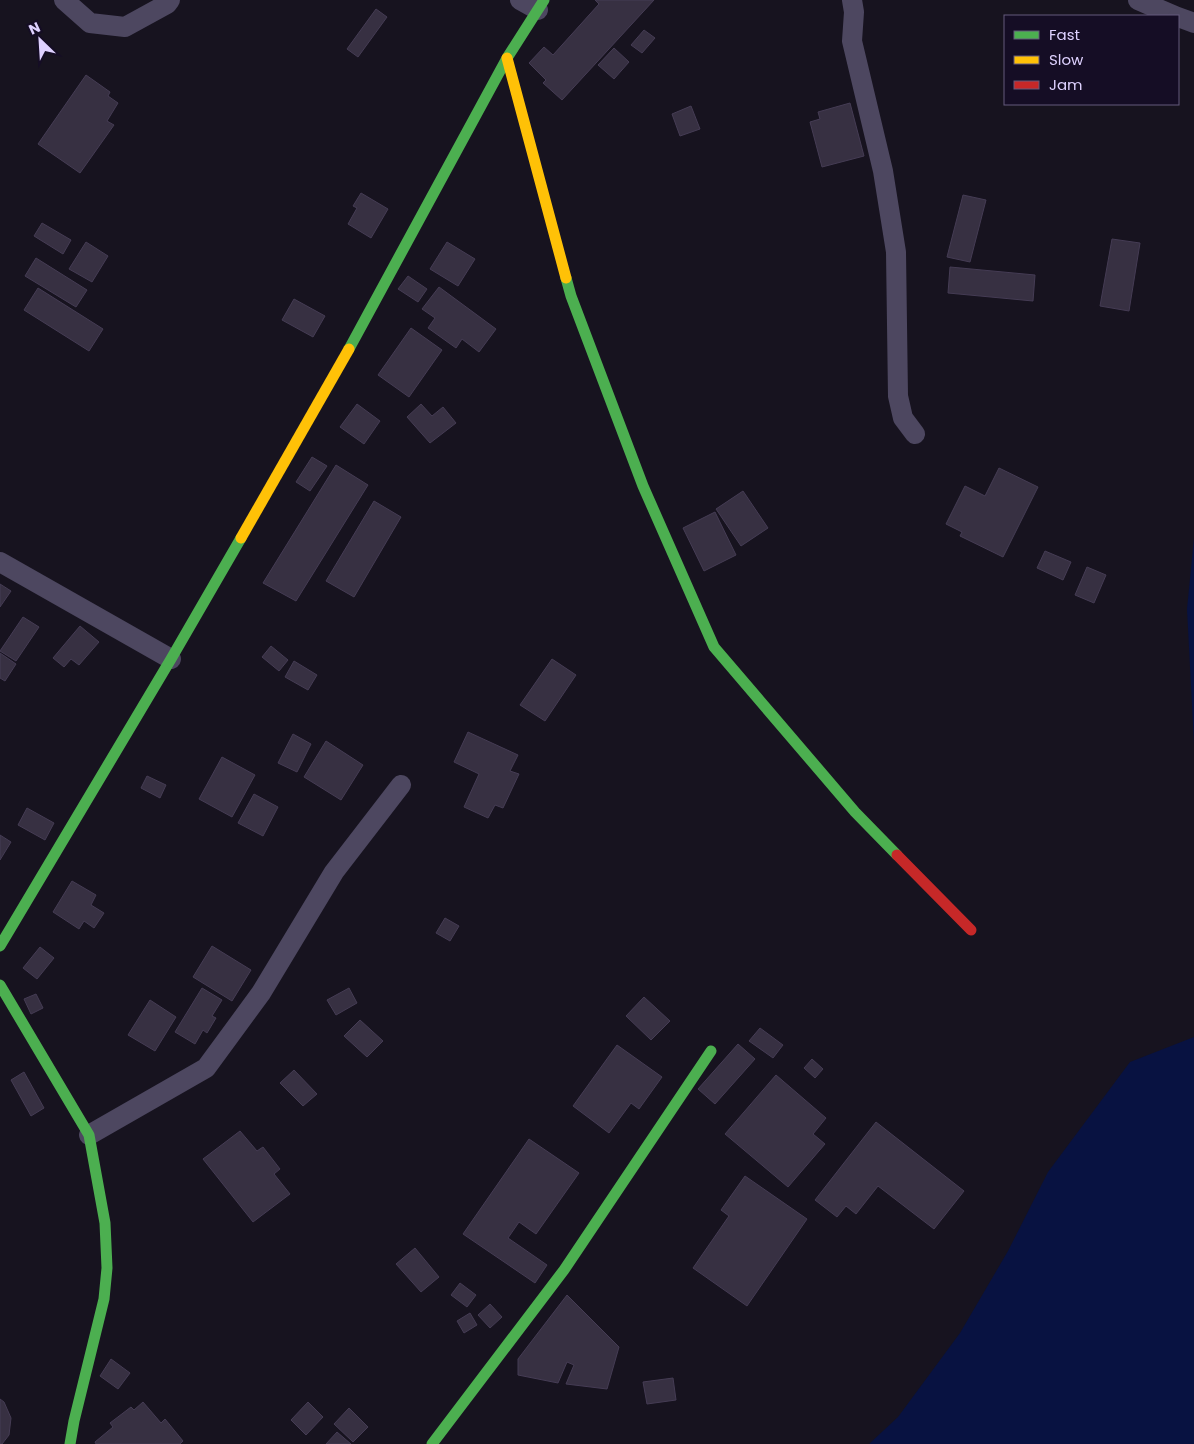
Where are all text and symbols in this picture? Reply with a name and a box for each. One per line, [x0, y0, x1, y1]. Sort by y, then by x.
north arrow [15, 15, 65, 65]
legend [1004, 15, 1179, 105]
text: N [26, 17, 44, 40]
text: Fast [1049, 24, 1080, 45]
text: Slow [1049, 49, 1084, 70]
text: Jam [1049, 74, 1083, 95]

